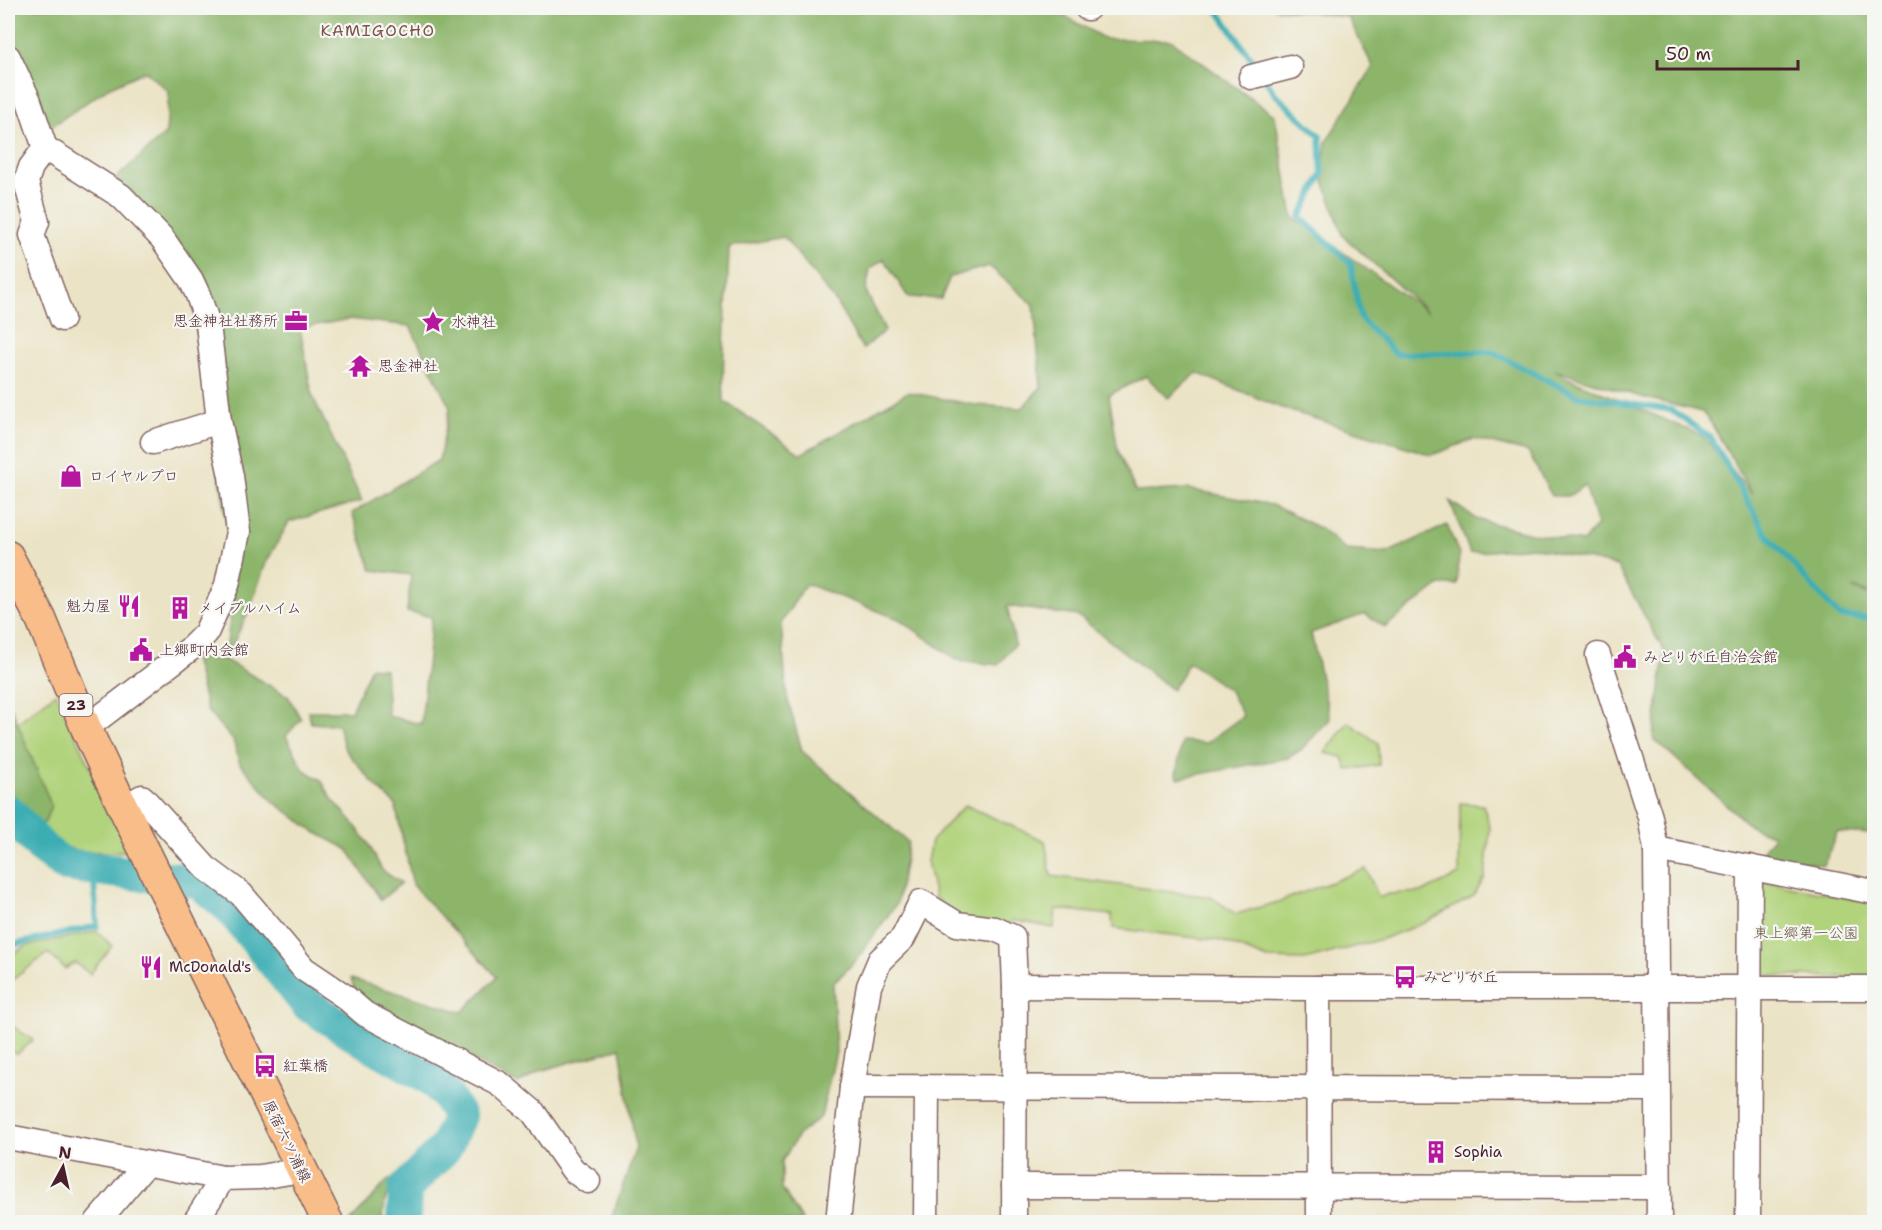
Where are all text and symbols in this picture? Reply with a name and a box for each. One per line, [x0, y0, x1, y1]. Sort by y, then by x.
district label: KAMIGOCHO [321, 20, 435, 41]
scale bar [1657, 33, 1798, 71]
text: 50 m [1666, 42, 1711, 66]
office icon: 思金神社社務所 [283, 308, 309, 334]
place icon: 水神社 [420, 309, 446, 335]
place label: 思金神社社務所 [173, 311, 278, 331]
place label: 水神社 [451, 312, 496, 332]
temple icon: 思金神社 [347, 353, 373, 379]
place label: 思金神社 [378, 356, 438, 376]
shop icon: ロイヤルプロ [58, 463, 84, 489]
place label: ロイヤルプロ [89, 466, 179, 486]
restaurant icon: 魁力屋 [116, 593, 142, 619]
building icon: メイプルハイム [167, 595, 193, 621]
place label: 魁力屋 [66, 596, 111, 616]
place label: メイプルハイム [198, 598, 302, 618]
public building icon: 上郷町内会館 [128, 637, 154, 663]
place label: 上郷町内会館 [159, 640, 249, 660]
public building icon: みどりが丘自治会館 [1612, 644, 1638, 670]
place label: みどりが丘自治会館 [1643, 647, 1778, 667]
road number: 23 [60, 694, 92, 716]
park label: 東上郷第一公園 [1753, 923, 1859, 943]
restaurant icon: McDonald's [138, 954, 164, 980]
place label: McDonald's [169, 957, 251, 977]
bus stop icon: みどりが丘 [1392, 964, 1418, 990]
place label: みどりが丘 [1423, 967, 1498, 987]
bus stop icon: 紅葉橋 [252, 1053, 278, 1079]
place label: 紅葉橋 [283, 1056, 328, 1076]
street label: 原宿六ツ浦線 [258, 1096, 316, 1186]
north arrow [33, 1137, 93, 1197]
building icon: Sophia [1423, 1139, 1449, 1165]
text: N [57, 1141, 73, 1164]
place label: Sophia [1454, 1142, 1503, 1162]

